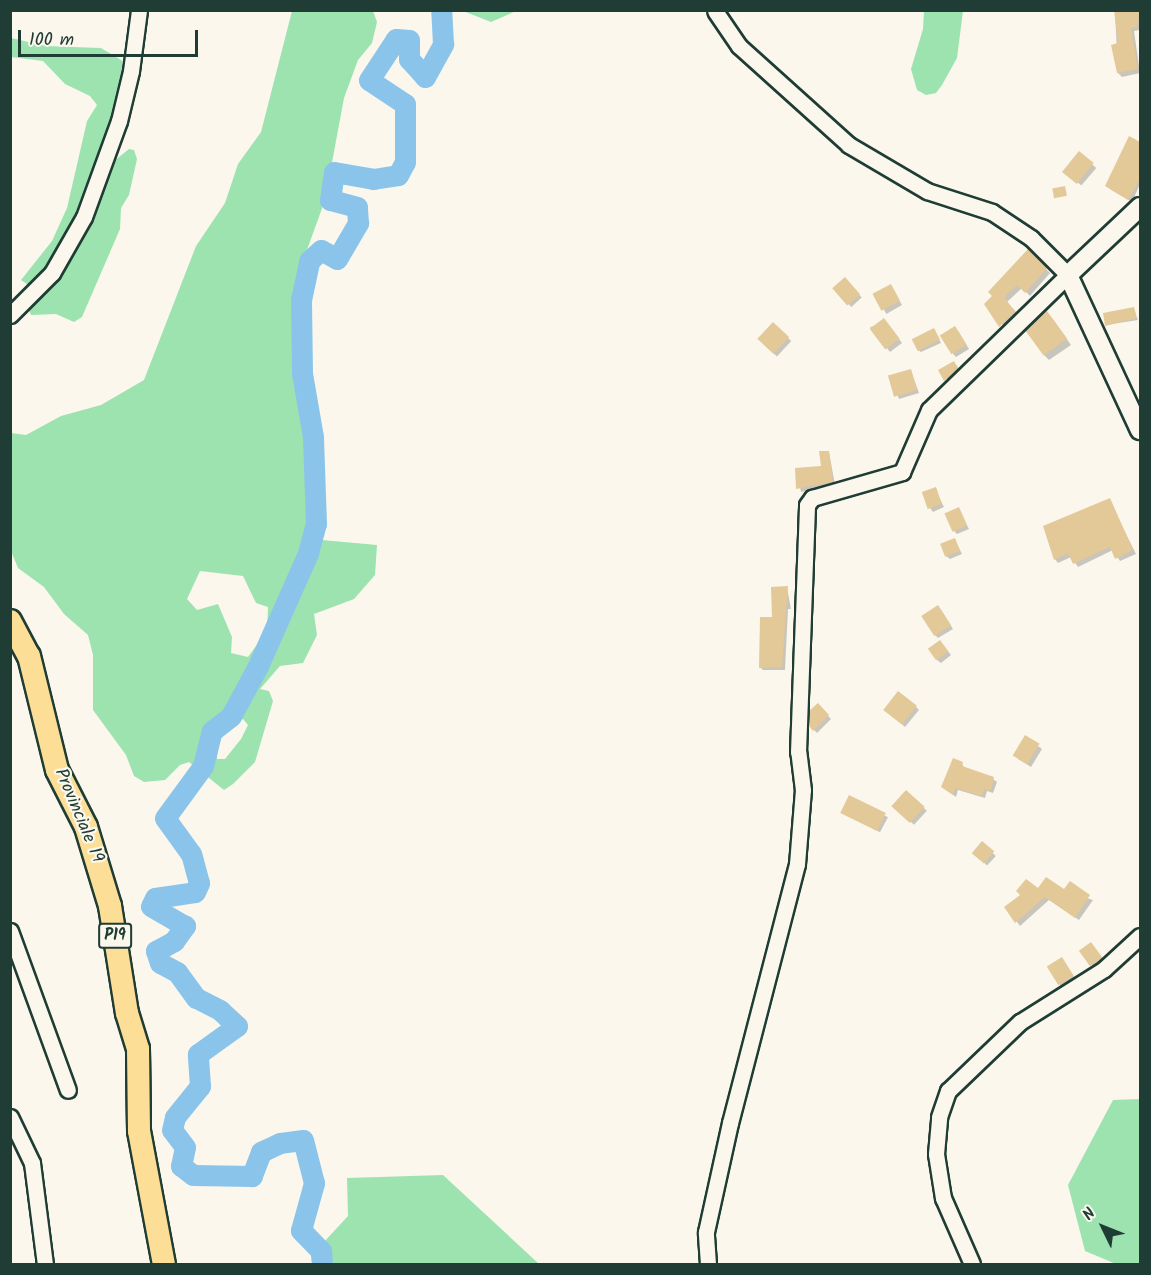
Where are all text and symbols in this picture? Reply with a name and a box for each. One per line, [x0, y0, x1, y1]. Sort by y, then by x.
scale bar [21, 18, 201, 56]
text: 100 m [29, 26, 74, 55]
street label: Provinciale 19 [48, 766, 108, 866]
road number: P19 [97, 923, 133, 949]
north arrow [1073, 1197, 1133, 1257]
text: N [1077, 1202, 1102, 1227]

